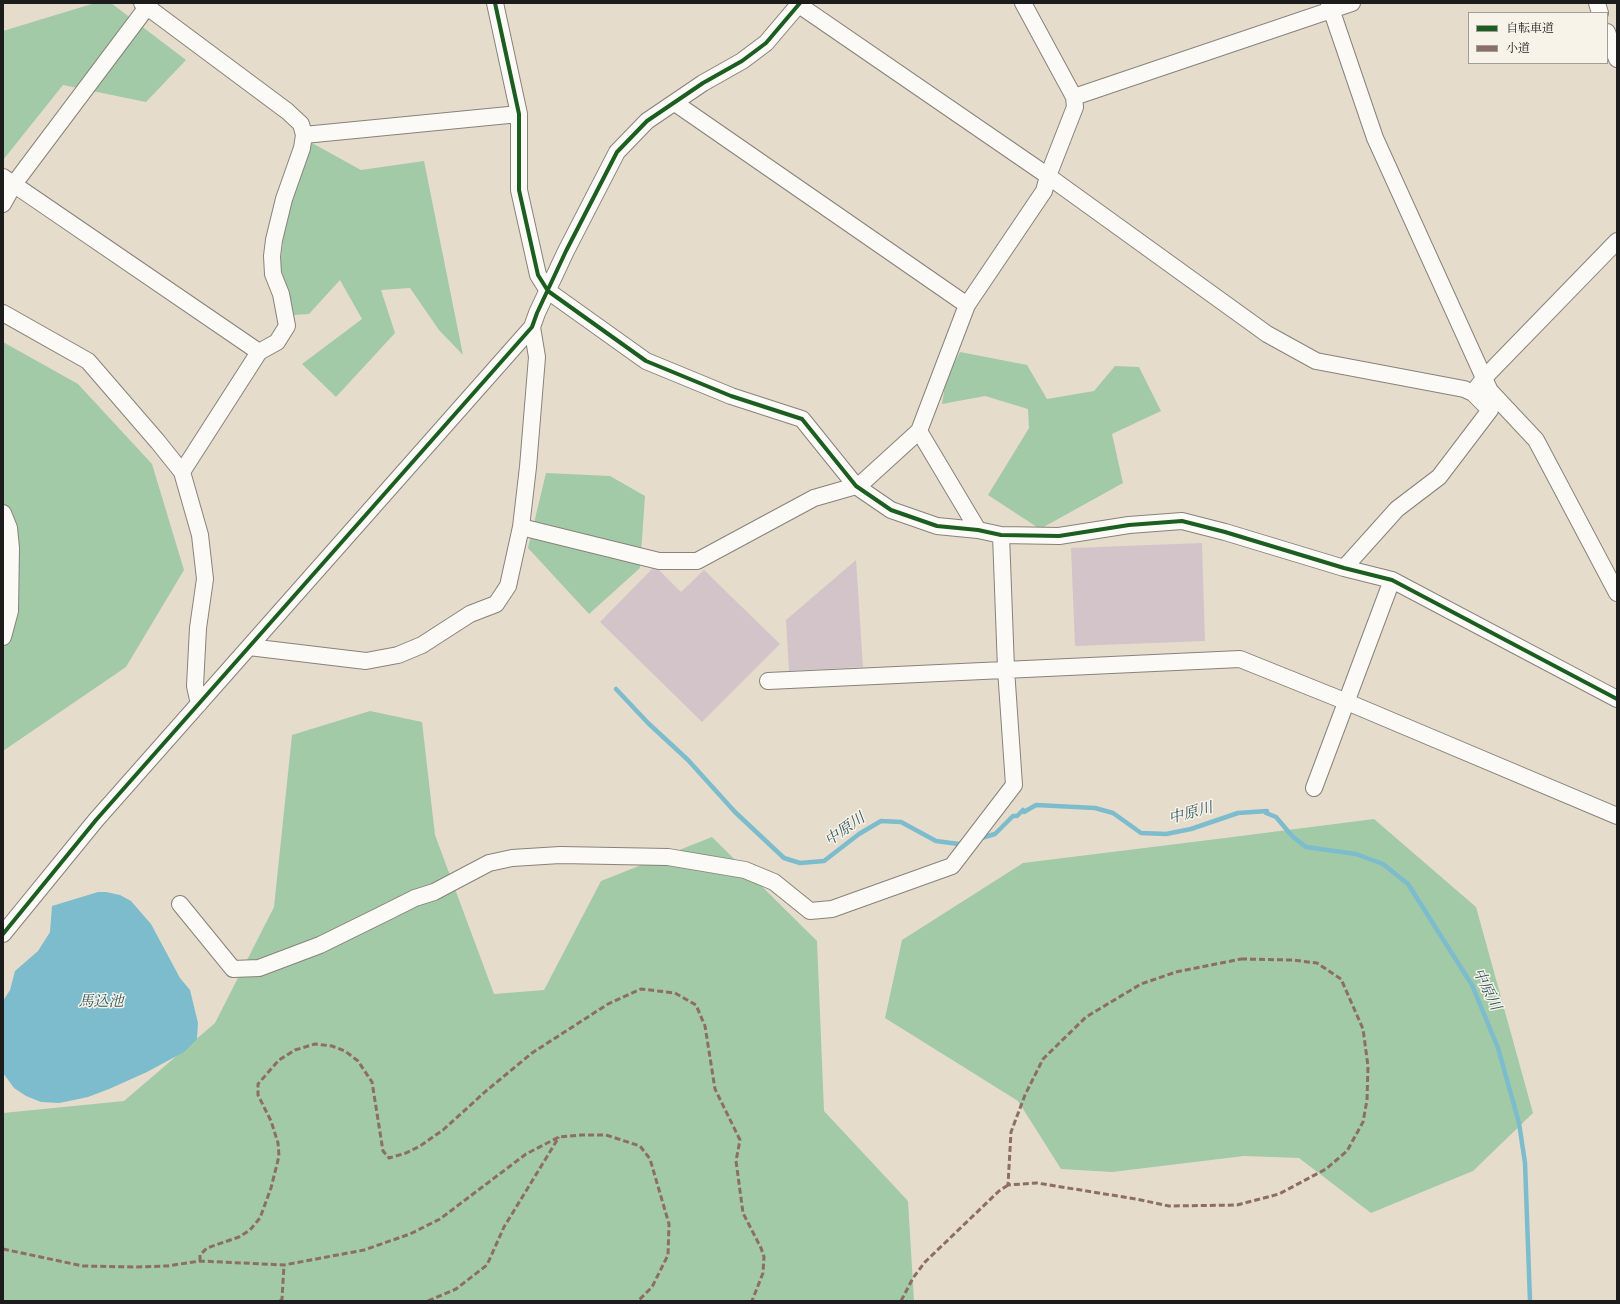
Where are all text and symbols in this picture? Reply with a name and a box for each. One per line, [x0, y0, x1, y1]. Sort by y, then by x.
legend [1468, 12, 1608, 64]
text: 自転車道 [1506, 20, 1554, 38]
text: 小道 [1506, 40, 1530, 58]
water label: 中原川 [1167, 800, 1215, 830]
water label: 中原川 [822, 811, 870, 851]
water label: 中原川 [1467, 966, 1503, 1014]
water label: 馬込池 [79, 994, 123, 1012]

